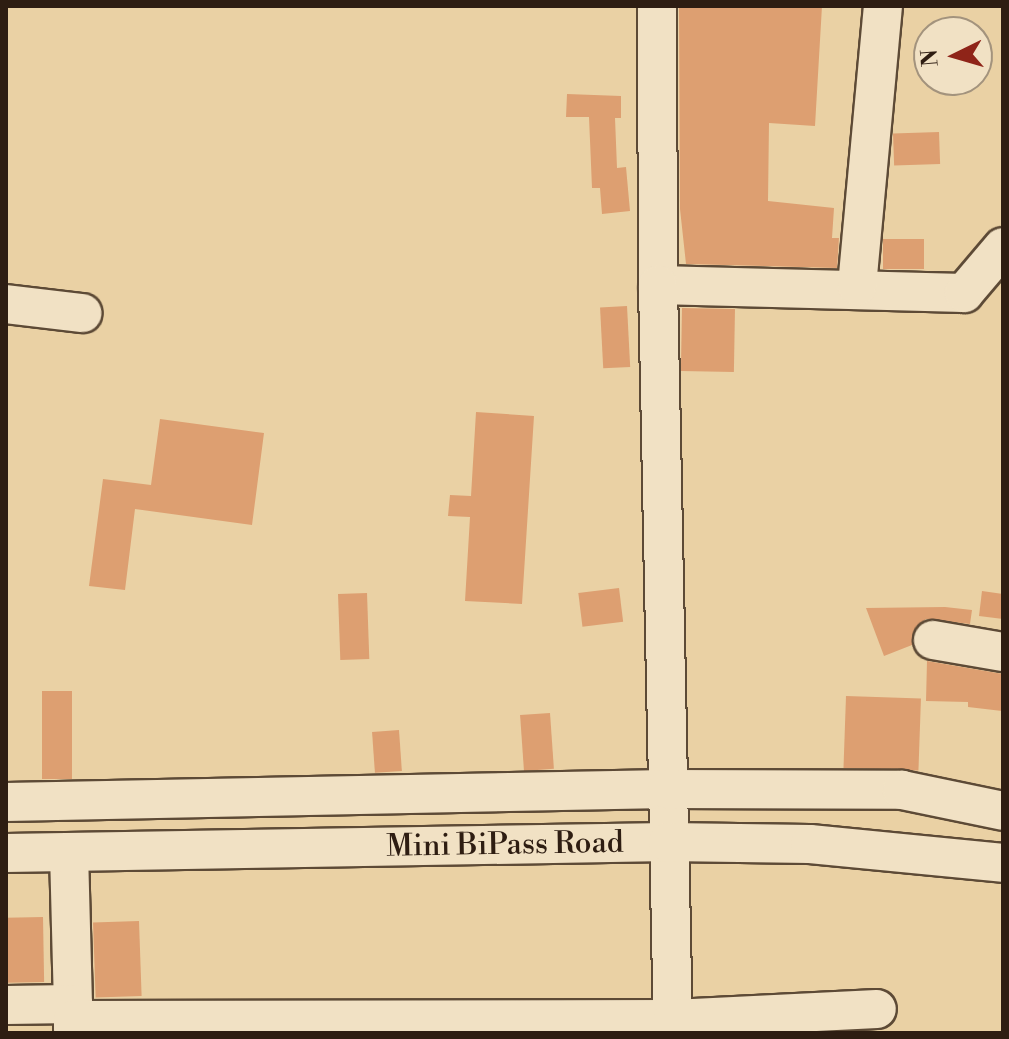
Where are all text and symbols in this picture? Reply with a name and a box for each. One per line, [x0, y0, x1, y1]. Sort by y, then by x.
north arrow [913, 16, 993, 96]
text: N [916, 48, 945, 68]
street label: Mini BiPass Road [386, 825, 624, 865]

